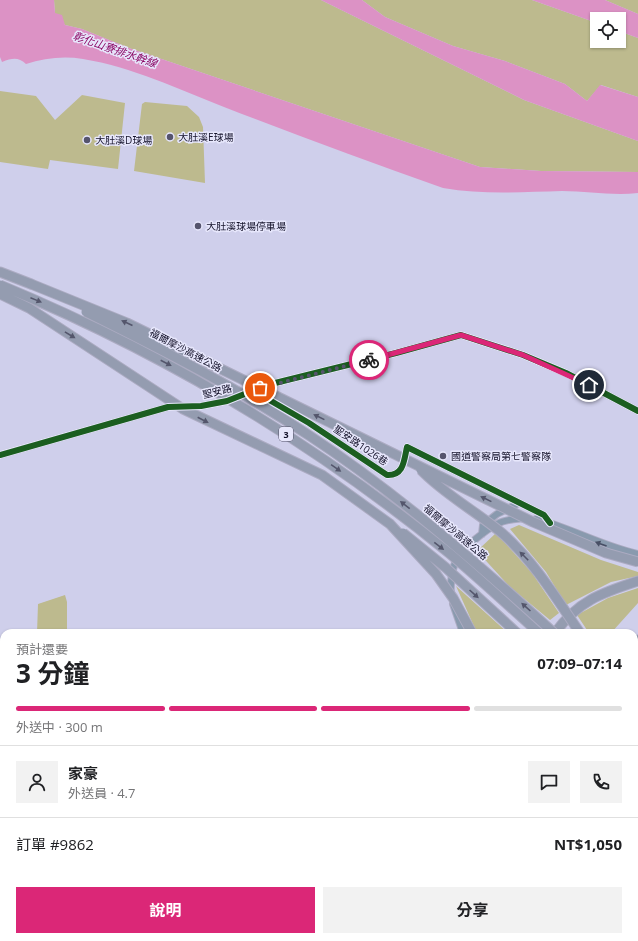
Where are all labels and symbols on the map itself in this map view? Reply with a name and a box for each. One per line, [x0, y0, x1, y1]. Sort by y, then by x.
water label: 彰化山寮排水幹線 [71, 28, 161, 71]
place label: 大肚溪E球場 [178, 130, 234, 144]
marker: 大肚溪E球場 [165, 132, 175, 142]
place label: 大肚溪D球場 [95, 133, 152, 147]
marker: 大肚溪D球場 [82, 135, 92, 145]
place label: 大肚溪球場停車場 [206, 219, 286, 233]
marker: 大肚溪球場停車場 [193, 221, 203, 231]
one-way arrow [31, 297, 42, 303]
one-way arrow [121, 320, 132, 326]
street label: 福爾摩沙高速公路 [147, 325, 225, 375]
one-way arrow [64, 331, 76, 338]
courier [349, 340, 389, 380]
one-way arrow [160, 359, 172, 366]
pin [572, 368, 606, 402]
pin [243, 371, 277, 405]
street label: 聖安路 [201, 381, 233, 401]
one-way arrow [313, 414, 325, 420]
one-way arrow [197, 416, 209, 423]
street label: 聖安路1026巷 [331, 422, 391, 468]
road number: 3 [279, 427, 293, 441]
place label: 國道警察局第七警察隊 [451, 449, 551, 463]
marker: 國道警察局第七警察隊 [438, 451, 448, 461]
one-way arrow [330, 464, 341, 472]
one-way arrow [480, 496, 492, 502]
one-way arrow [400, 500, 411, 509]
street label: 福爾摩沙高速公路 [421, 501, 491, 563]
one-way arrow [594, 540, 606, 546]
one-way arrow [434, 542, 445, 550]
one-way arrow [519, 551, 529, 561]
one-way arrow [469, 589, 479, 598]
one-way arrow [520, 602, 531, 611]

